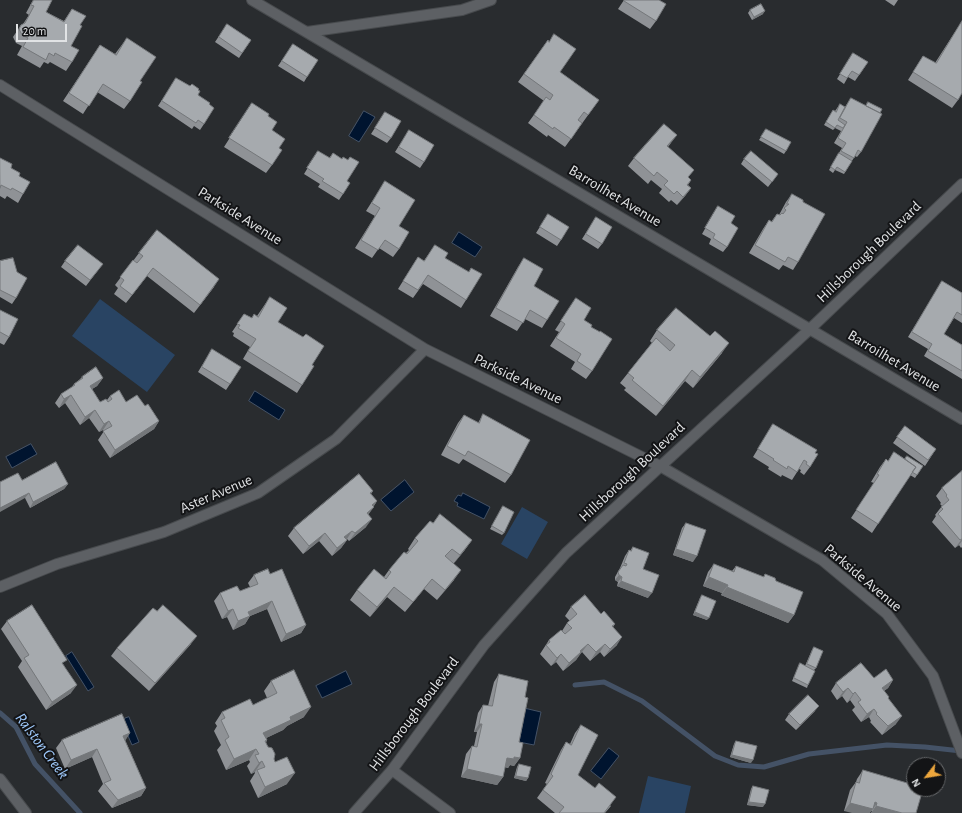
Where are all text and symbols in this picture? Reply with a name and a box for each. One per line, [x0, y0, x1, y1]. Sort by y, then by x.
scale bar [18, 16, 69, 42]
text: 20 m [23, 25, 46, 37]
street label: Barroilhet Avenue [565, 161, 665, 231]
street label: Parkside Avenue [195, 183, 285, 249]
street label: Hillsborough Boulevard [813, 198, 925, 306]
street label: Barroilhet Avenue [844, 326, 944, 396]
street label: Parkside Avenue [471, 350, 565, 408]
street label: Hillsborough Boulevard [575, 418, 689, 526]
street label: Aster Avenue [177, 471, 255, 517]
street label: Parkside Avenue [820, 540, 906, 616]
street label: Hillsborough Boulevard [365, 653, 463, 775]
water label: Ralston Creek [11, 709, 73, 783]
north arrow [906, 757, 946, 797]
text: N [909, 777, 923, 789]

